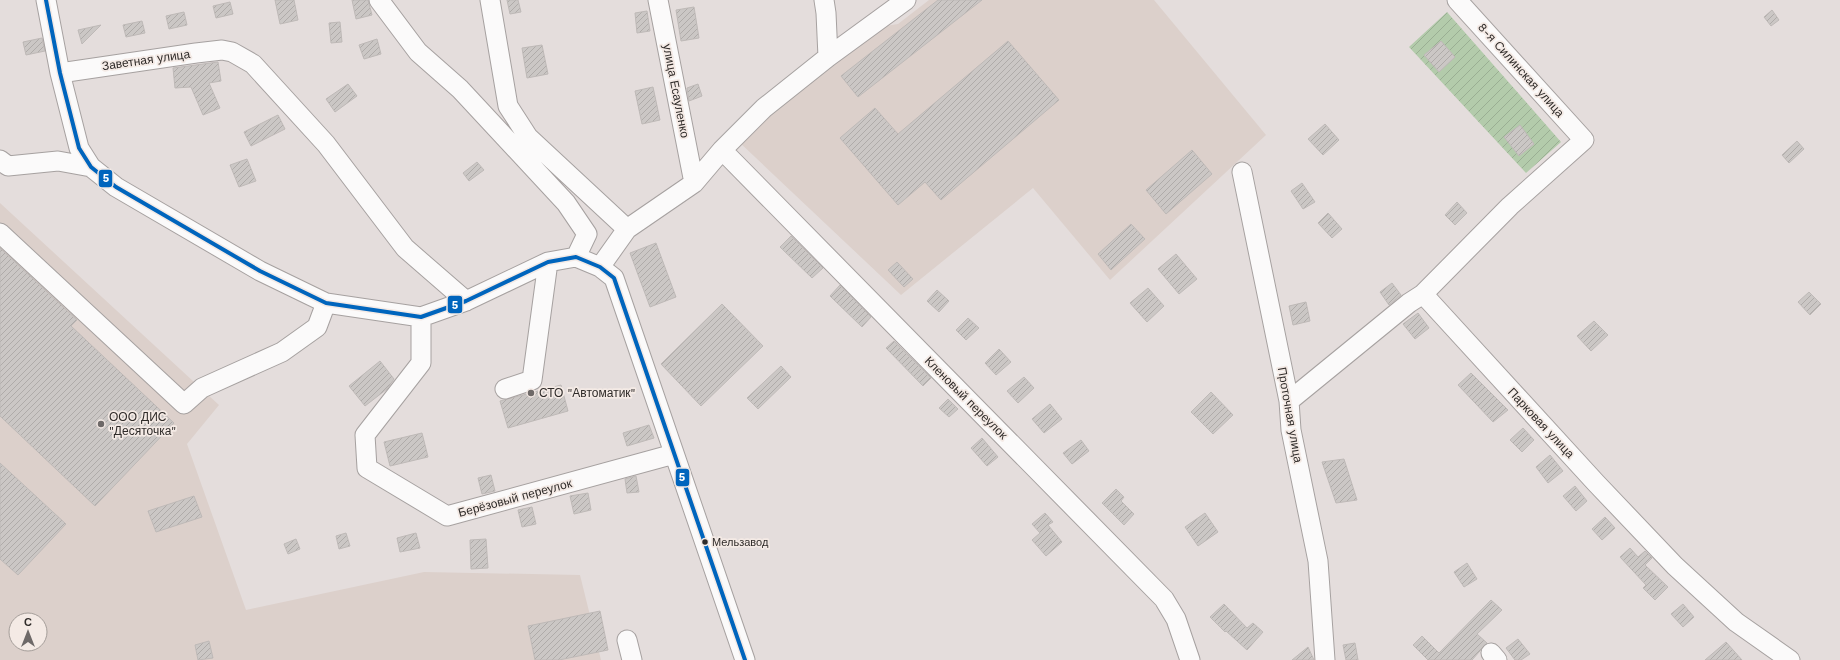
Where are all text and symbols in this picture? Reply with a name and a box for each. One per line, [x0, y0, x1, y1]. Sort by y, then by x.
street label: 8-я Силинская улица [1475, 20, 1567, 120]
street label: улица Есауленко [660, 43, 692, 140]
street label: Заветная улица [101, 47, 191, 73]
line badge: 5 [98, 169, 113, 188]
text: 5 [103, 172, 109, 185]
line badge: 5 [447, 295, 463, 314]
text: 5 [452, 299, 458, 312]
street label: Кленовый переулок [922, 354, 1011, 443]
street label: Проточная улица [1275, 366, 1305, 464]
street label: Парковая улица [1505, 385, 1577, 461]
place label: СТО "Автоматик" [539, 386, 636, 400]
marker: СТО "Автоматик" [526, 388, 536, 398]
place label: ООО ДИС "Десяточка" [109, 410, 176, 438]
marker: ООО ДИС "Десяточка" [96, 419, 106, 429]
line badge: 5 [675, 468, 690, 487]
text: 5 [679, 471, 685, 484]
street label: Берёзовый переулок [457, 476, 574, 520]
place label: Мельзавод [712, 536, 769, 549]
marker: Мельзавод [700, 537, 710, 547]
north arrow [8, 612, 48, 652]
text: С [24, 616, 32, 629]

